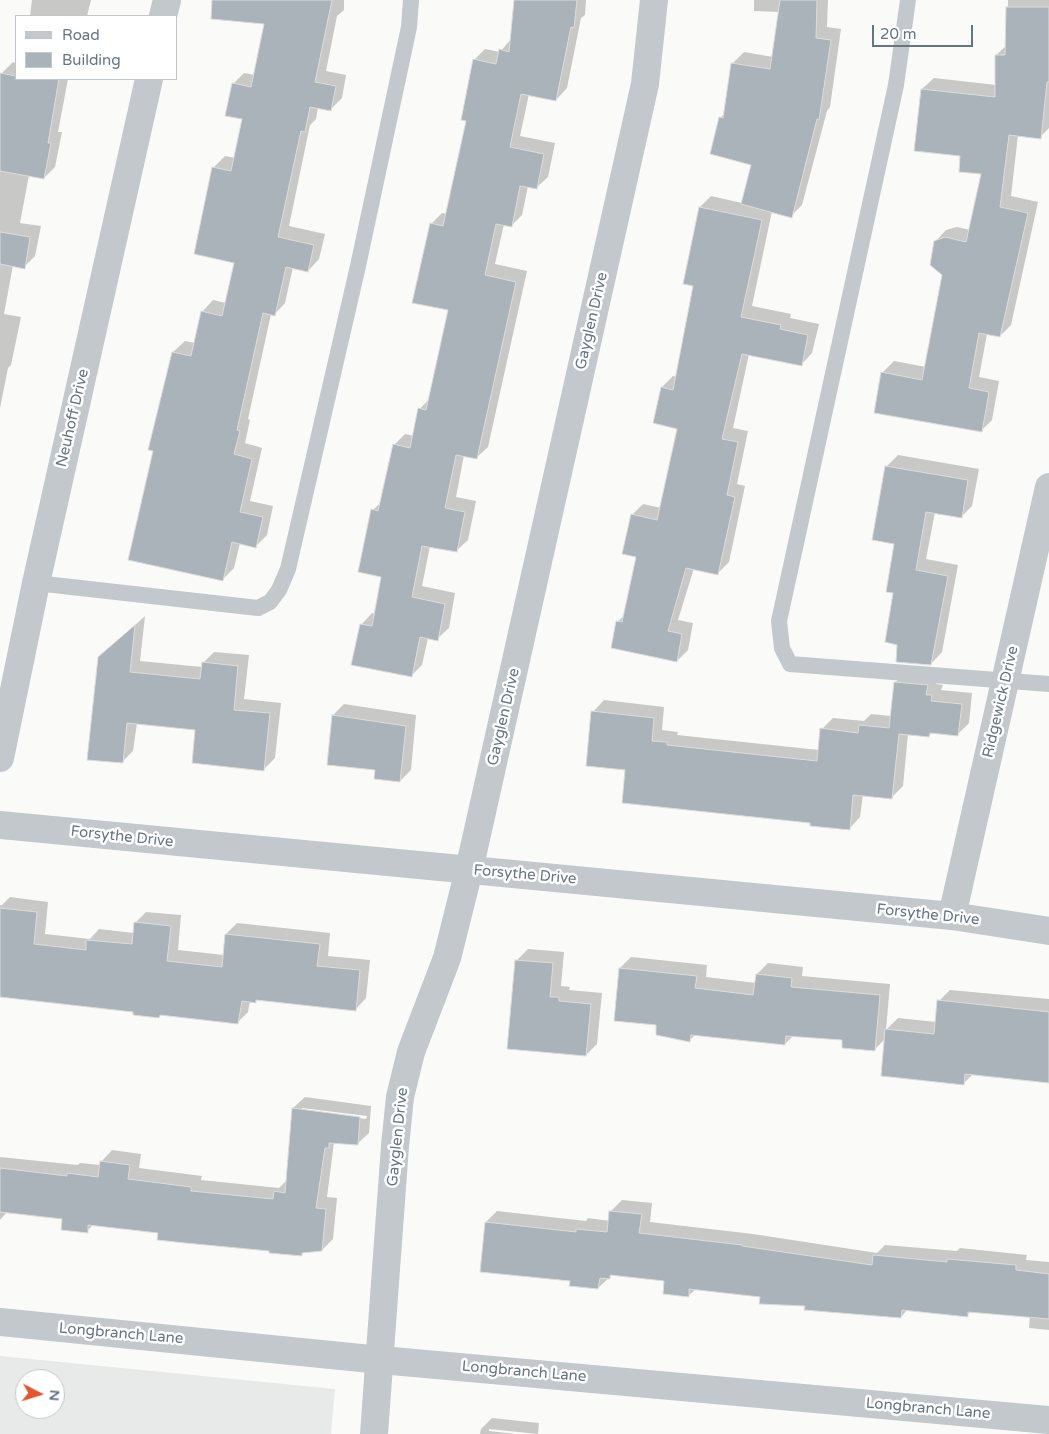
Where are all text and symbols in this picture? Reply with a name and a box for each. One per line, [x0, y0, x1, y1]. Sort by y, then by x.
legend [15, 15, 178, 80]
scale bar [874, 15, 975, 47]
text: 20 m [880, 25, 917, 43]
text: Road [62, 26, 100, 44]
text: Building [62, 51, 121, 69]
street label: Gayglen Drive [572, 271, 612, 371]
street label: Neuhoff Drive [53, 367, 93, 469]
street label: Ridgewick Drive [979, 644, 1023, 760]
street label: Gayglen Drive [484, 667, 524, 767]
street label: Forsythe Drive [70, 823, 174, 851]
street label: Forsythe Drive [473, 862, 577, 888]
street label: Forsythe Drive [876, 901, 980, 929]
street label: Gayglen Drive [384, 1087, 412, 1187]
street label: Longbranch Lane [58, 1320, 184, 1348]
street label: Longbranch Lane [461, 1358, 587, 1386]
north arrow [15, 1369, 65, 1419]
text: N [45, 1389, 63, 1402]
street label: Longbranch Lane [865, 1395, 991, 1423]

